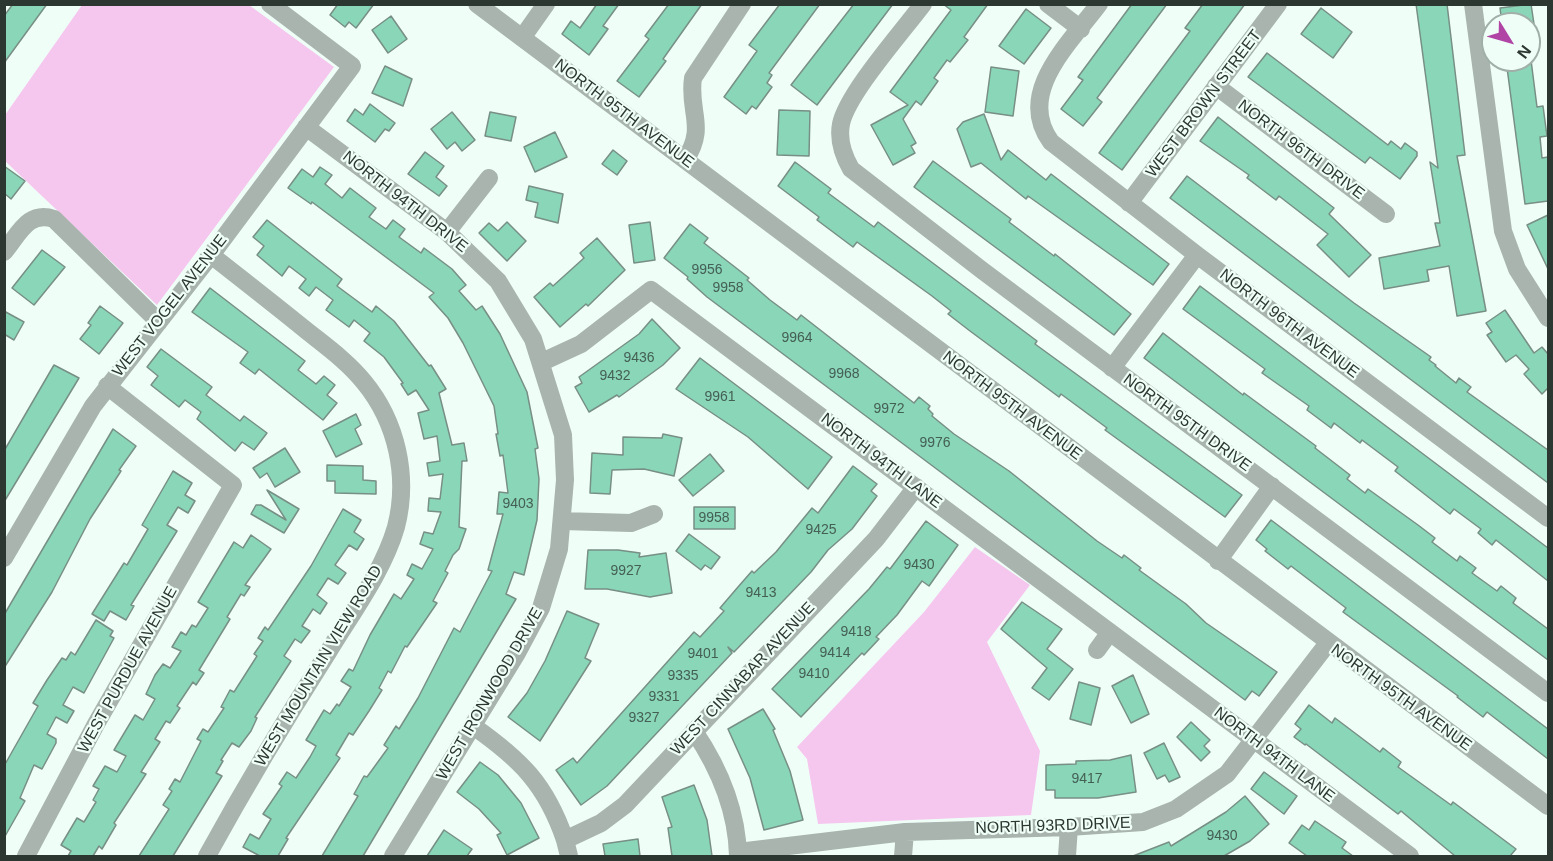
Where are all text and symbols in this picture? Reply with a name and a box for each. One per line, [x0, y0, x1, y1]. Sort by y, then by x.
north arrow [1481, 12, 1541, 72]
street label: WEST BROWN STREET [1142, 27, 1266, 181]
text: N [1514, 42, 1534, 62]
street label: NORTH 95TH AVENUE [551, 55, 697, 173]
street label: NORTH 96TH DRIVE [1234, 96, 1368, 204]
street label: NORTH 94TH DRIVE [339, 147, 471, 257]
street label: WEST VOGEL AVENUE [109, 231, 231, 381]
house number: 9956 [691, 262, 723, 278]
street label: NORTH 96TH AVENUE [1216, 265, 1362, 383]
house number: 9958 [712, 280, 744, 296]
house number: 9964 [781, 330, 813, 346]
street label: NORTH 95TH AVENUE [939, 347, 1085, 465]
house number: 9436 [623, 350, 655, 366]
house number: 9968 [828, 366, 860, 382]
house number: 9432 [599, 368, 631, 384]
street label: NORTH 95TH DRIVE [1119, 370, 1255, 476]
house number: 9961 [704, 389, 736, 405]
house number: 9972 [873, 401, 905, 417]
street label: NORTH 94TH LANE [817, 409, 945, 513]
house number: 9976 [919, 435, 951, 451]
house number: 9403 [502, 496, 534, 512]
house number: 9958 [698, 510, 730, 526]
house number: 9425 [805, 522, 837, 538]
house number: 9430 [903, 557, 935, 573]
street label: WEST MOUNTAIN VIEW ROAD [251, 562, 387, 770]
house number: 9927 [610, 563, 642, 579]
street label: WEST PURDUE AVENUE [74, 583, 182, 757]
house number: 9413 [745, 585, 777, 601]
street label: WEST CINNABAR AVENUE [667, 598, 819, 760]
street label: WEST IRONWOOD DRIVE [433, 605, 547, 783]
house number: 9418 [840, 624, 872, 640]
street label: NORTH 95TH AVENUE [1327, 641, 1475, 755]
house number: 9414 [819, 645, 851, 661]
house number: 9401 [687, 646, 719, 662]
house number: 9410 [798, 666, 830, 682]
house number: 9335 [667, 668, 699, 684]
house number: 9331 [648, 689, 680, 705]
street label: NORTH 94TH LANE [1210, 703, 1338, 807]
house number: 9327 [628, 710, 660, 726]
house number: 9417 [1071, 771, 1103, 787]
street label: NORTH 93RD DRIVE [975, 814, 1131, 838]
house number: 9430 [1206, 828, 1238, 844]

